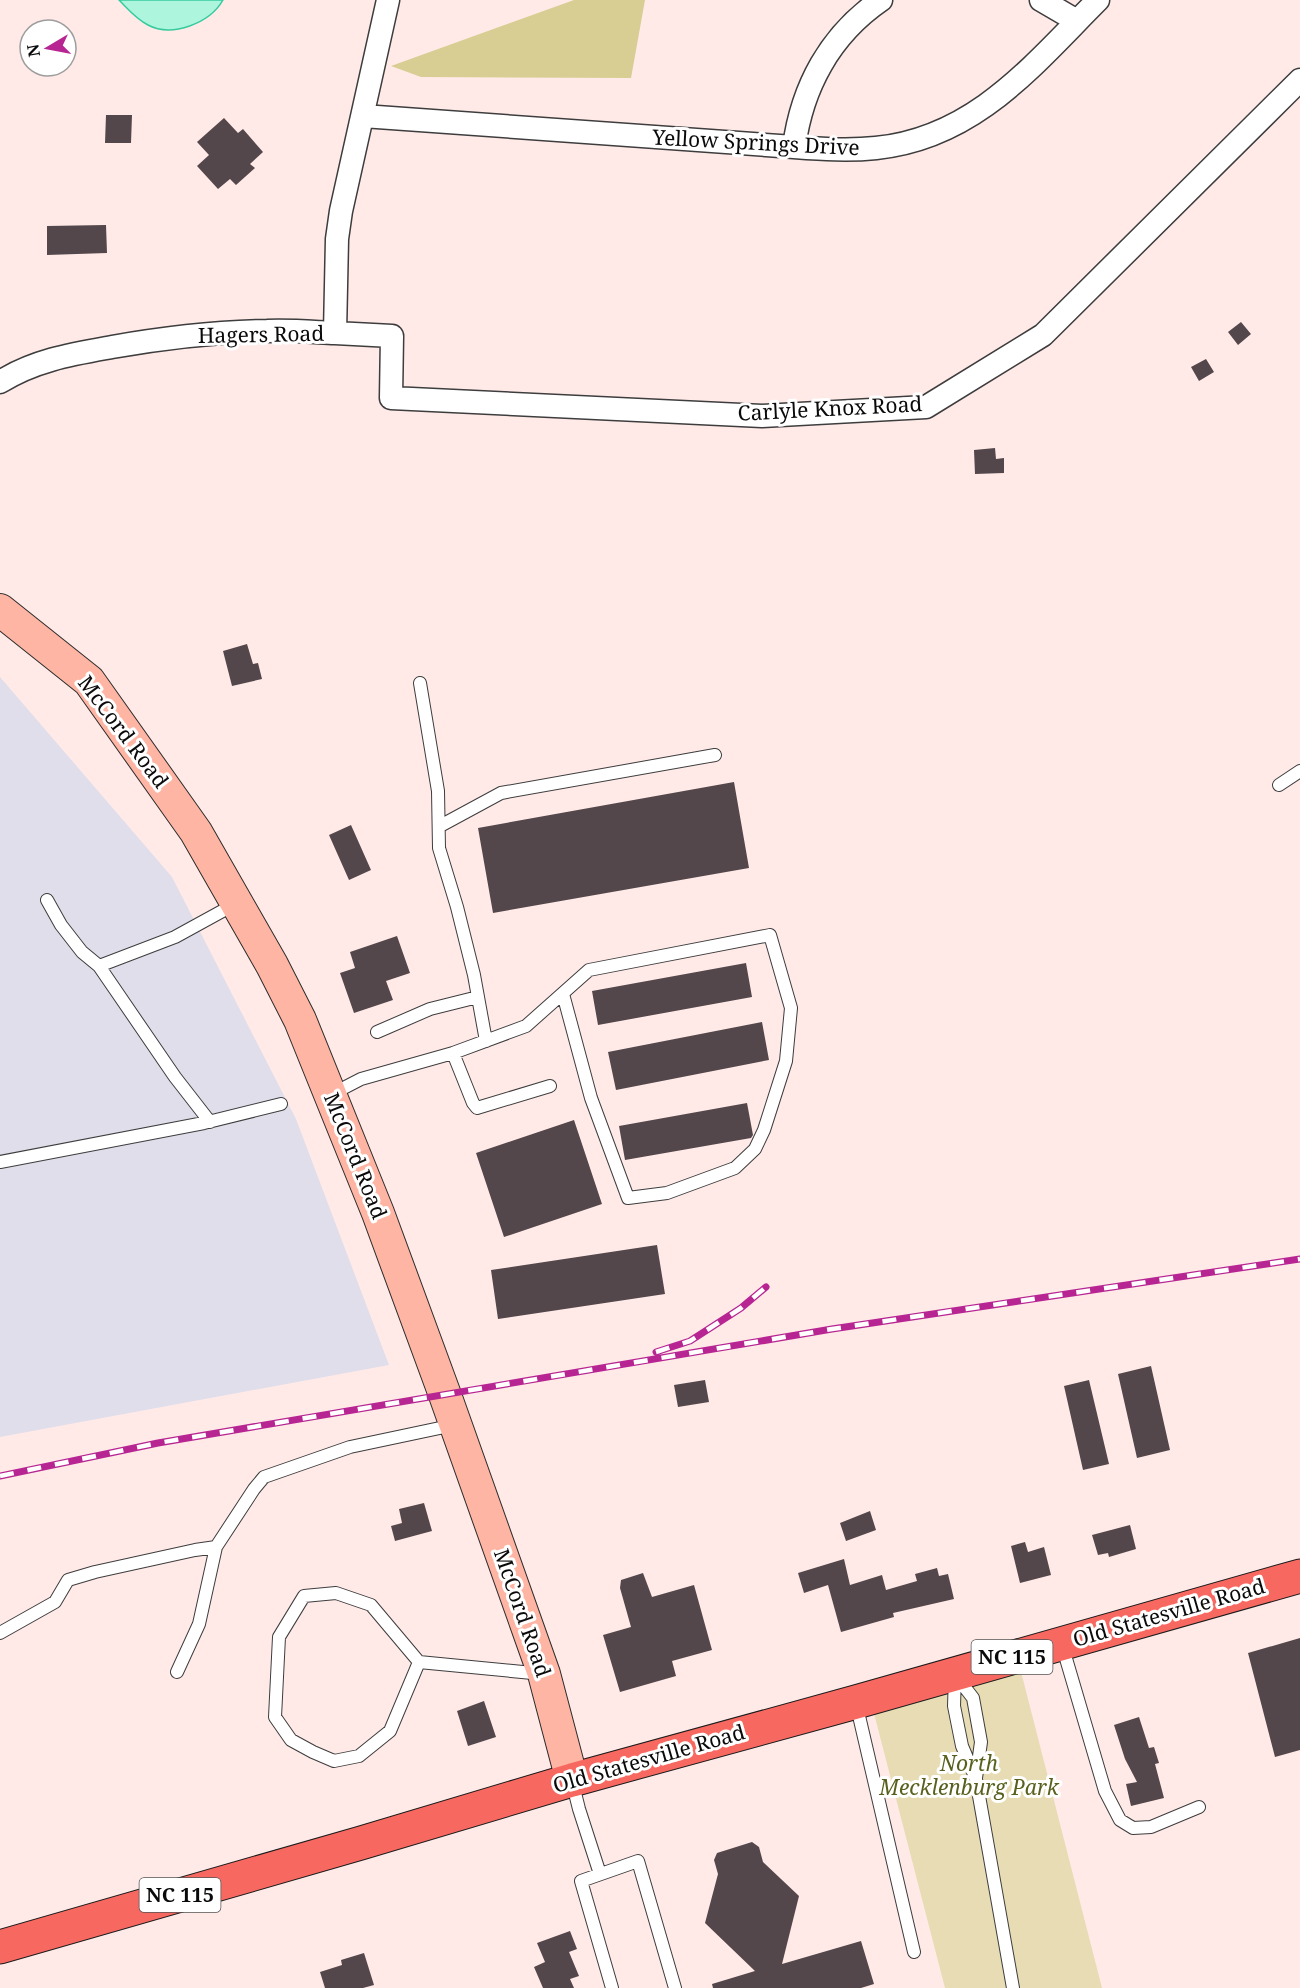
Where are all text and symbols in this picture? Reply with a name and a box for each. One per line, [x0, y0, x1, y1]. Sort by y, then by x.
north arrow [18, 18, 78, 78]
text: N [21, 42, 45, 59]
street label: Yellow Springs Drive [651, 123, 860, 161]
street label: Hagers Road [198, 319, 325, 349]
street label: Carlyle Knox Road [737, 389, 923, 427]
street label: McCord Road [72, 670, 175, 793]
street label: McCord Road [318, 1088, 394, 1223]
street label: McCord Road [488, 1545, 558, 1681]
street label: Old Statesville Road [1070, 1571, 1268, 1653]
road number: NC 115 [972, 1640, 1052, 1674]
street label: Old Statesville Road [550, 1717, 748, 1799]
park label: North Mecklenburg Park [878, 1749, 1060, 1801]
road number: NC 115 [140, 1878, 220, 1912]

